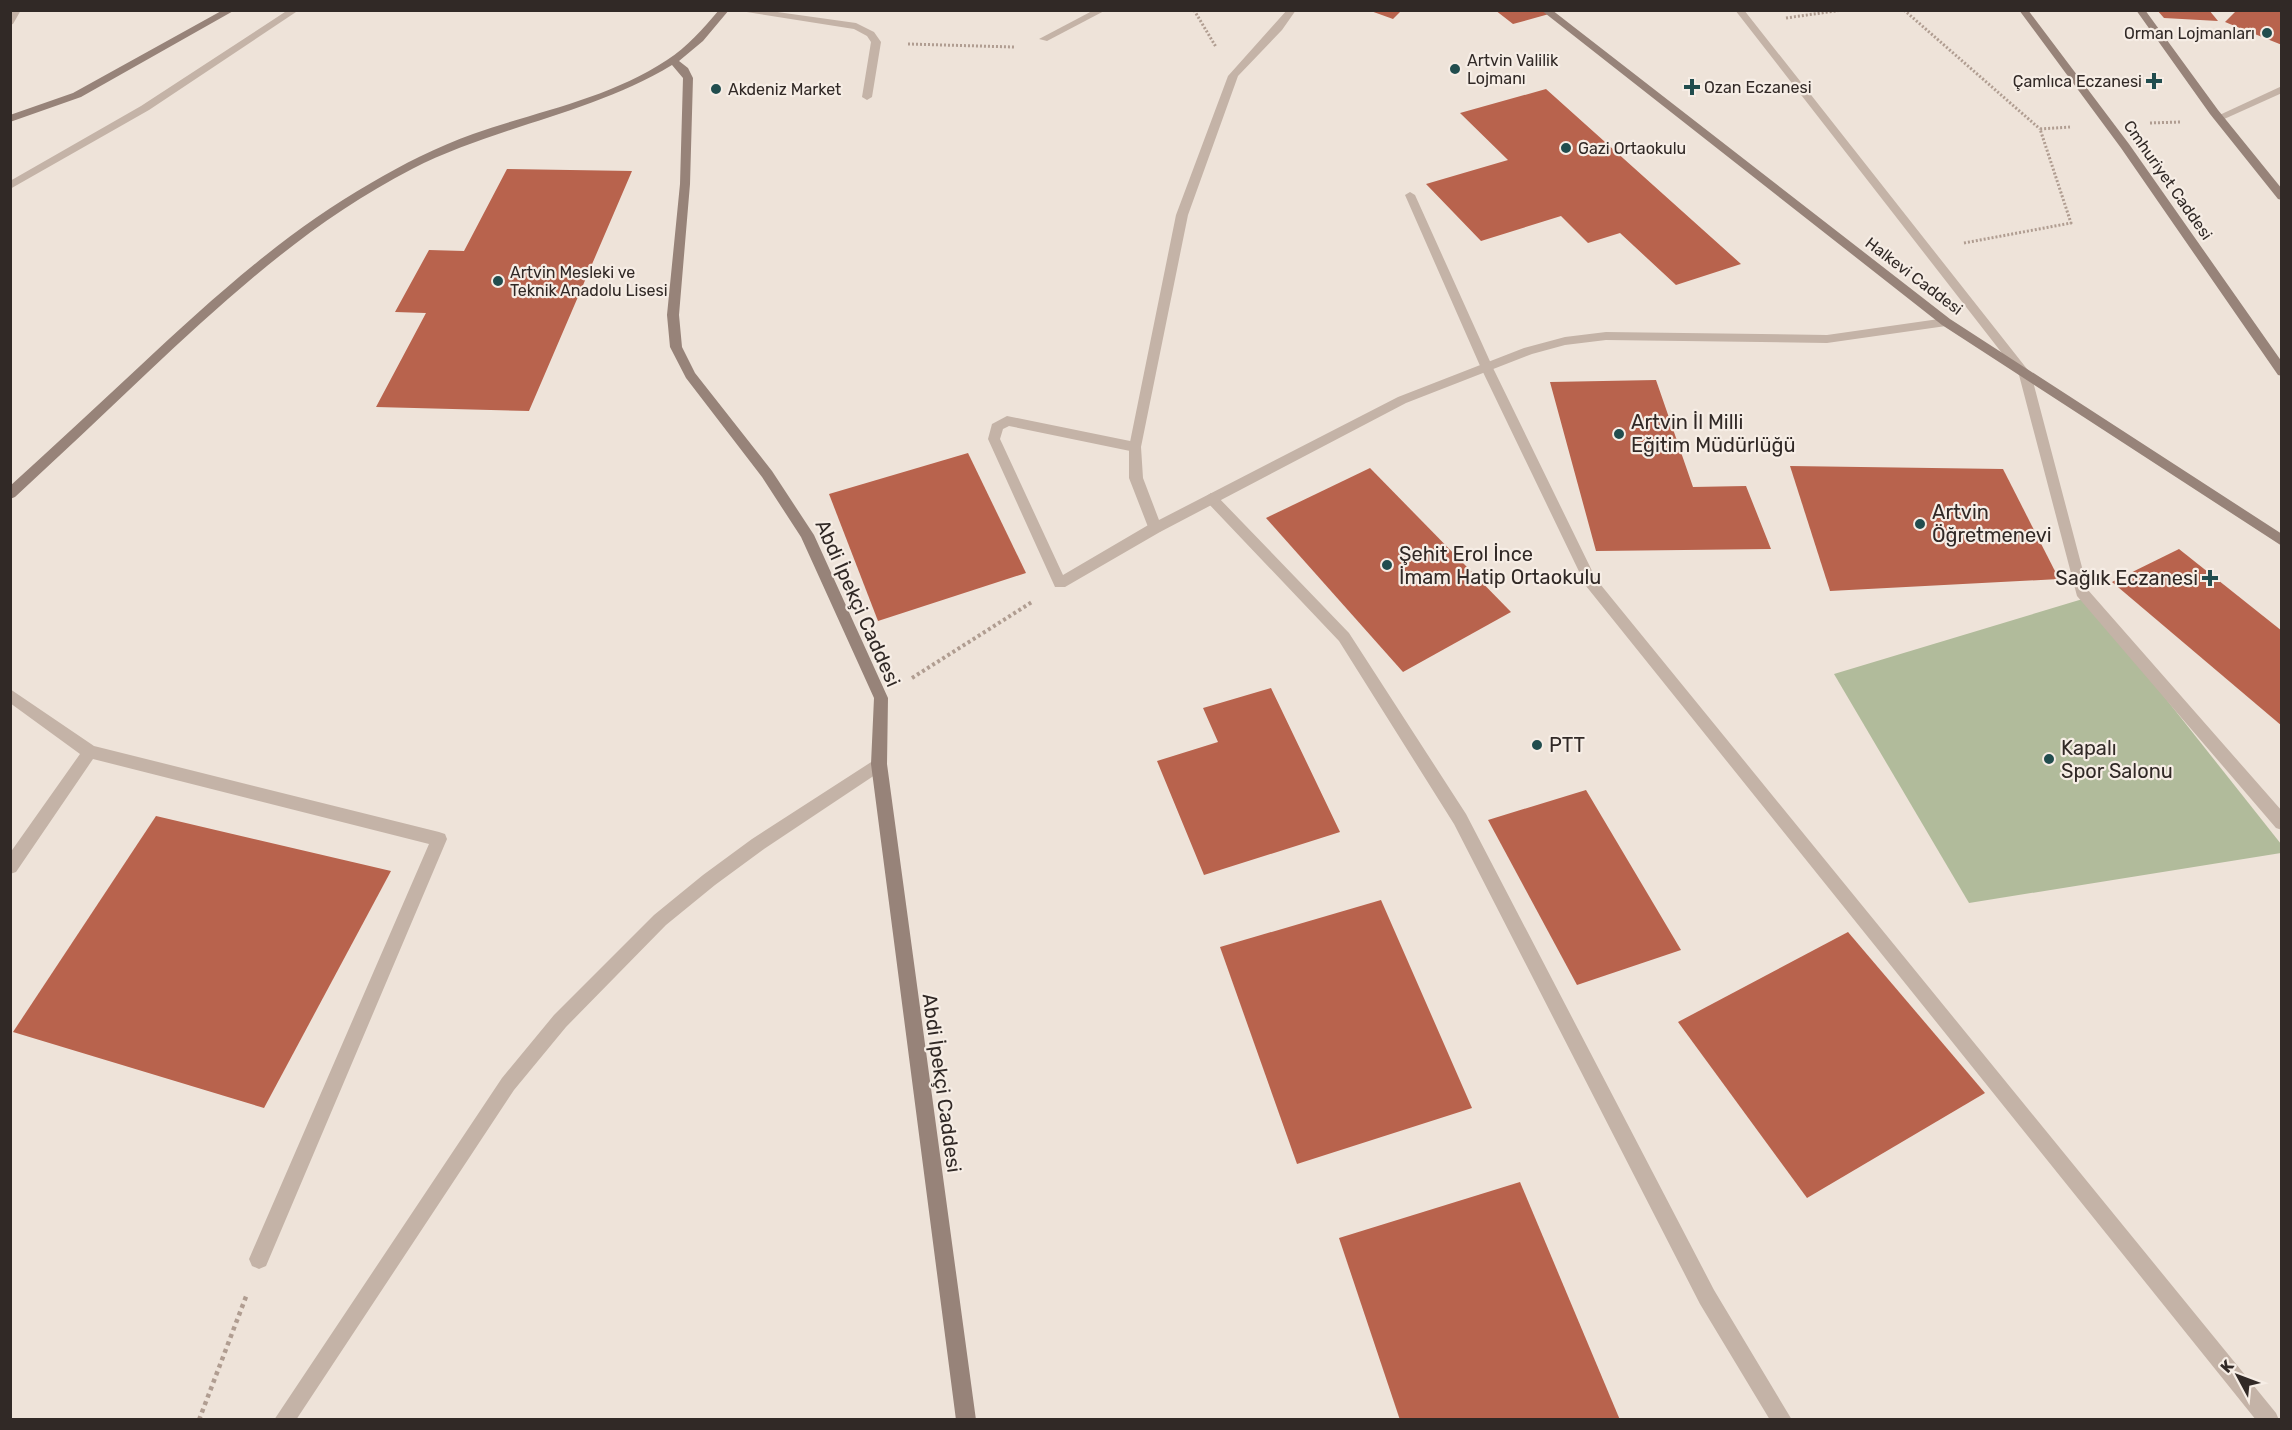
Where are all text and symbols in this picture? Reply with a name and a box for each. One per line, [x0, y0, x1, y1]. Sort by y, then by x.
place label: Orman Lojmanları [2124, 24, 2255, 43]
marker: Orman Lojmanları [2260, 26, 2274, 40]
place label: Artvin Valilik Lojmanı [1467, 51, 1559, 88]
marker: Artvin Valilik Lojmanı [1448, 62, 1462, 76]
place label: Çamlıca Eczanesi [2013, 72, 2142, 91]
marker: Çamlıca Eczanesi [2147, 74, 2161, 88]
place label: Ozan Eczanesi [1704, 78, 1812, 97]
place label: Akdeniz Market [728, 80, 841, 99]
marker: Ozan Eczanesi [1685, 80, 1699, 94]
marker: Akdeniz Market [709, 82, 723, 96]
street label: Cmhuriyet Caddesi [2120, 117, 2216, 243]
place label: Gazi Ortaokulu [1578, 139, 1686, 158]
marker: Gazi Ortaokulu [1559, 141, 1573, 155]
street label: Halkevi Caddesi [1862, 233, 1966, 319]
place label: Artvin Mesleki ve Teknik Anadolu Lisesi [510, 263, 668, 300]
marker: Artvin Mesleki ve Teknik Anadolu Lisesi [491, 274, 505, 288]
place label: Artvin İl Milli Eğitim Müdürlüğü [1631, 410, 1795, 457]
marker: Artvin İl Milli Eğitim Müdürlüğü [1612, 427, 1626, 441]
place label: Artvin Öğretmenevi [1932, 500, 2052, 547]
street label: Abdi İpekçi Caddesi [810, 516, 906, 690]
marker: Artvin Öğretmenevi [1913, 517, 1927, 531]
place label: Şehit Erol İnce İmam Hatip Ortaokulu [1399, 542, 1601, 589]
marker: Şehit Erol İnce İmam Hatip Ortaokulu [1380, 558, 1394, 572]
place label: Sağlık Eczanesi [2055, 566, 2198, 590]
marker: Sağlık Eczanesi [2203, 571, 2217, 585]
place label: PTT [1549, 733, 1585, 757]
place label: Kapalı Spor Salonu [2061, 736, 2173, 783]
marker: PTT [1530, 738, 1544, 752]
marker: Kapalı Spor Salonu [2042, 752, 2056, 766]
street label: Abdi İpekçi Caddesi [918, 992, 966, 1174]
north arrow [2208, 1346, 2268, 1406]
text: K [2216, 1356, 2238, 1377]

